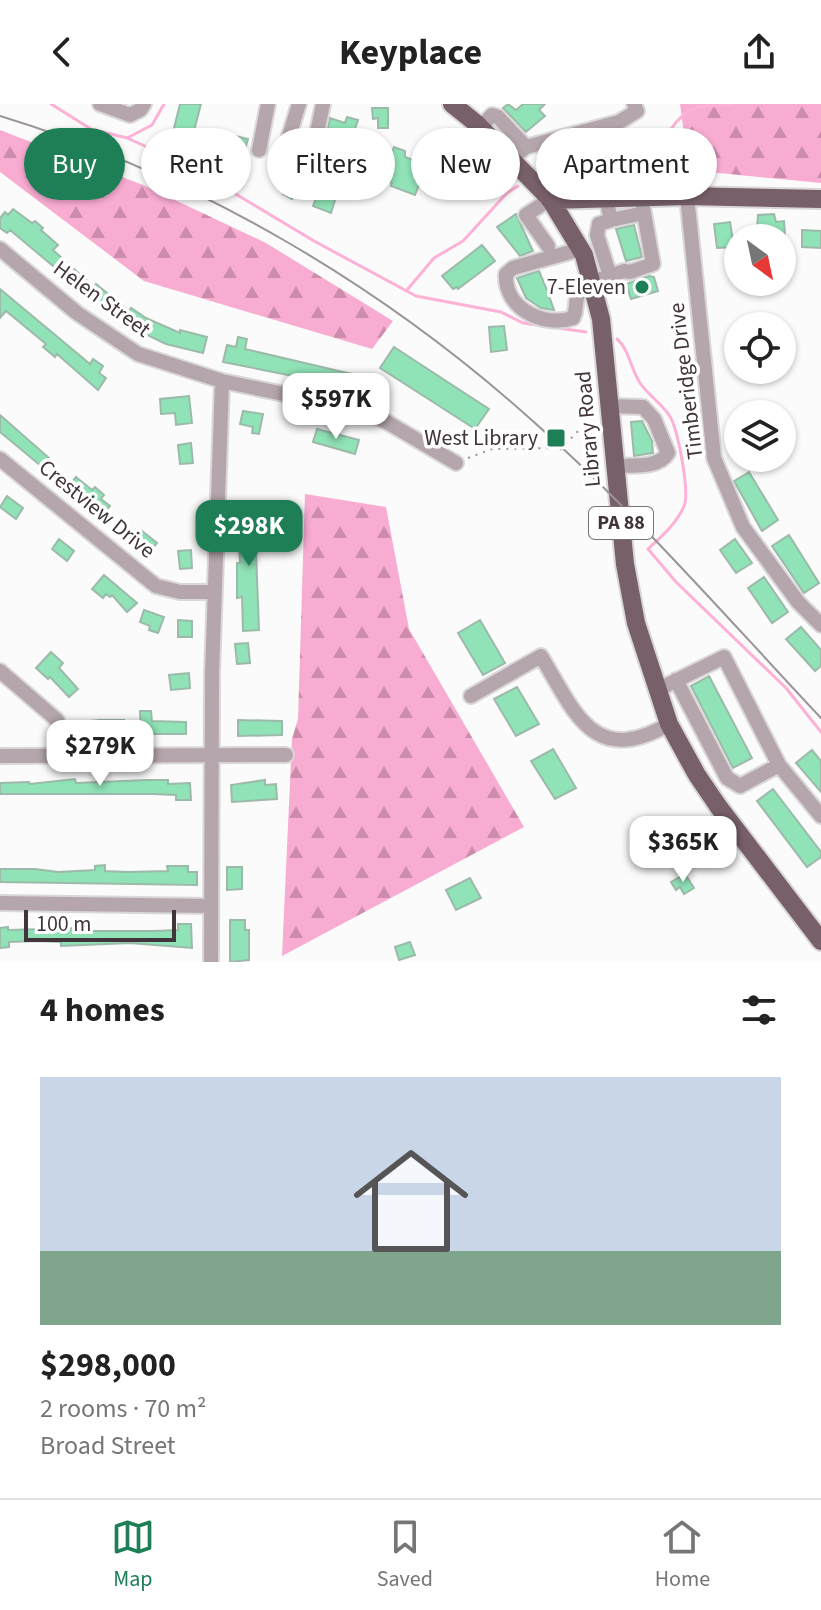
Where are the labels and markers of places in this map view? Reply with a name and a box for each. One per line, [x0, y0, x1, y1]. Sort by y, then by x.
place label: 7-Eleven [547, 271, 626, 303]
marker: 7-Eleven [633, 278, 651, 296]
pin: $597K [280, 373, 392, 441]
place label: West Library [424, 422, 539, 454]
marker: West Library [545, 427, 567, 449]
pin: $298K [193, 500, 305, 568]
pin: $279K [44, 720, 156, 788]
pin: $365K [627, 816, 739, 884]

